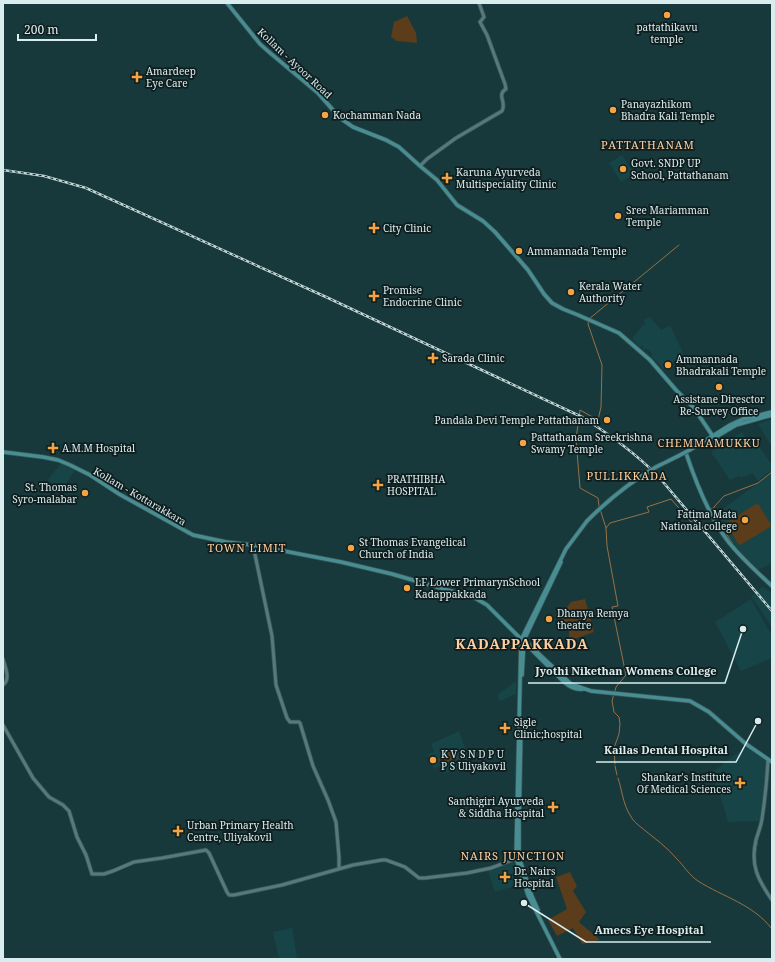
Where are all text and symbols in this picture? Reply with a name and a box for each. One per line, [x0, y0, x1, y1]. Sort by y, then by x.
marker: pattathikavu temple [662, 10, 672, 20]
scale bar [18, 16, 96, 42]
place label: pattathikavu temple [636, 20, 698, 46]
text: 200 m [24, 21, 59, 38]
street label: Kollam - Ayoor Road [255, 25, 335, 101]
place label: Amardeep Eye Care [146, 64, 196, 90]
marker: Amardeep Eye Care [131, 71, 143, 83]
place label: Panayazhikom Bhadra Kali Temple [621, 97, 715, 123]
marker: Panayazhikom Bhadra Kali Temple [608, 105, 618, 115]
place label: Kochamman Nada [333, 108, 421, 122]
marker: Kochamman Nada [320, 110, 330, 120]
district label: PATTATHANAM [601, 137, 695, 152]
place label: Govt. SNDP UP School, Pattathanam [631, 156, 729, 182]
marker: Govt. SNDP UP School, Pattathanam [618, 164, 628, 174]
place label: Karuna Ayurveda Multispeciality Clinic [456, 165, 556, 191]
marker: Karuna Ayurveda Multispeciality Clinic [441, 172, 453, 184]
place label: Sree Mariamman Temple [626, 203, 710, 229]
marker: Sree Mariamman Temple [613, 211, 623, 221]
place label: City Clinic [383, 221, 431, 235]
marker: City Clinic [368, 222, 380, 234]
place label: Ammannada Temple [527, 244, 627, 258]
marker: Ammannada Temple [514, 246, 524, 256]
place label: Kerala Water Authority [579, 279, 642, 305]
place label: Promise Endocrine Clinic [383, 283, 462, 309]
marker: Kerala Water Authority [566, 287, 576, 297]
marker: Promise Endocrine Clinic [368, 290, 380, 302]
place label: Sarada Clinic [442, 351, 505, 365]
marker: Sarada Clinic [427, 352, 439, 364]
place label: Ammannada Bhadrakali Temple [676, 352, 766, 378]
marker: Ammannada Bhadrakali Temple [663, 360, 673, 370]
marker: Assistane Diresctor Re-Survey Office [714, 382, 724, 392]
place label: Assistane Diresctor Re-Survey Office [673, 392, 765, 418]
place label: Pandala Devi Temple Pattathanam [435, 413, 600, 427]
marker: Pandala Devi Temple Pattathanam [602, 415, 612, 425]
place label: Pattathanam Sreekrishna Swamy Temple [531, 430, 653, 456]
district label: CHEMMAMUKKU [657, 435, 761, 450]
marker: Pattathanam Sreekrishna Swamy Temple [518, 438, 528, 448]
place label: A.M.M Hospital [62, 441, 135, 455]
marker: A.M.M Hospital [47, 442, 59, 454]
street label: Kollam - Kottarakkara [91, 464, 189, 528]
district label: PULLIKKADA [587, 468, 667, 483]
place label: PRATHIBHA HOSPITAL [387, 472, 446, 498]
marker: PRATHIBHA HOSPITAL [372, 479, 384, 491]
place label: St. Thomas Syro-malabar [12, 480, 77, 506]
marker: St. Thomas Syro-malabar [80, 488, 90, 498]
place label: Fatima Mata National college [661, 507, 737, 533]
marker: Fatima Mata National college [740, 515, 750, 525]
place label: St Thomas Evangelical Church of India [359, 535, 466, 561]
district label: TOWN LIMIT [207, 540, 287, 555]
marker: St Thomas Evangelical Church of India [346, 543, 356, 553]
place label: LF Lower PrimarynSchool Kadappakkada [415, 575, 540, 601]
marker: LF Lower PrimarynSchool Kadappakkada [402, 583, 412, 593]
place label: Dhanya Remya theatre [557, 606, 629, 632]
marker: Dhanya Remya theatre [544, 614, 554, 624]
district label: KADAPPAKKADA [455, 634, 589, 653]
callout: Jyothi Nikethan Womens College [528, 660, 725, 683]
text: Jyothi Nikethan Womens College [534, 663, 717, 678]
place label: Sigle Clinic;hospital [514, 715, 582, 741]
marker: Sigle Clinic;hospital [499, 722, 511, 734]
callout: Kailas Dental Hospital [596, 739, 736, 762]
text: Kailas Dental Hospital [604, 742, 728, 757]
place label: K V S N D P U P S Uliyakovil [441, 747, 506, 773]
marker: K V S N D P U P S Uliyakovil [428, 755, 438, 765]
place label: Shankar's Institute Of Medical Sciences [637, 770, 731, 796]
marker: Shankar's Institute Of Medical Sciences [734, 777, 746, 789]
place label: Santhigiri Ayurveda & Siddha Hospital [448, 794, 544, 820]
marker: Santhigiri Ayurveda & Siddha Hospital [547, 801, 559, 813]
place label: Urban Primary Health Centre, Uliyakovil [187, 818, 294, 844]
marker: Urban Primary Health Centre, Uliyakovil [172, 825, 184, 837]
district label: NAIRS JUNCTION [461, 848, 565, 863]
place label: Dr. Nairs Hospital [514, 864, 556, 890]
marker: Dr. Nairs Hospital [499, 871, 511, 883]
callout: Amecs Eye Hospital [586, 919, 711, 942]
text: Amecs Eye Hospital [594, 922, 704, 937]

